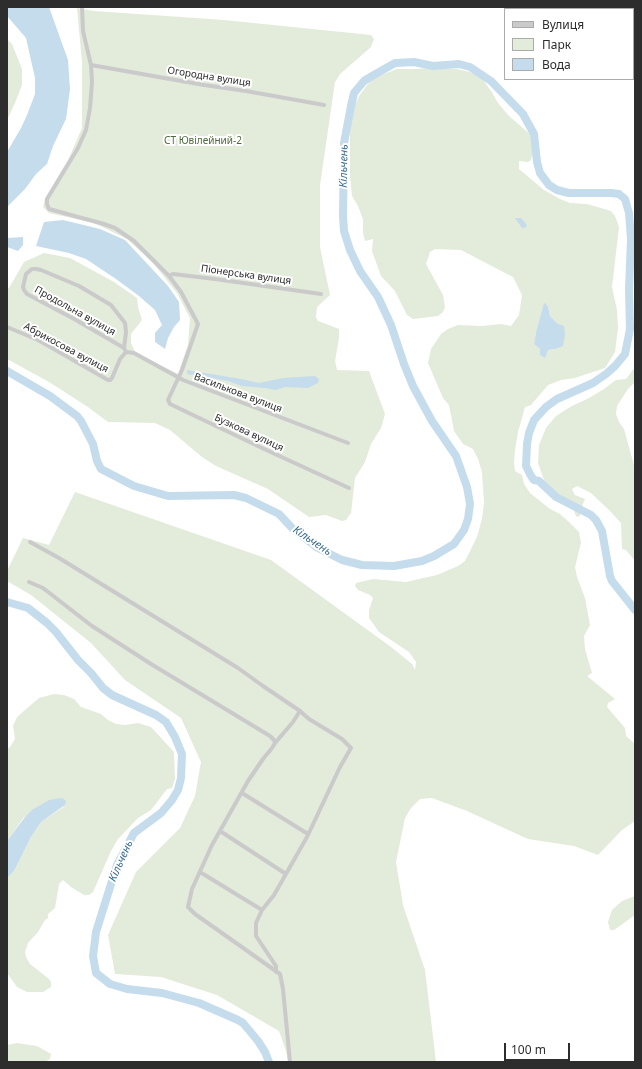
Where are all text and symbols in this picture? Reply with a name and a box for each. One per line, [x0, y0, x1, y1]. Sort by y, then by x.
legend [504, 8, 634, 80]
text: Вулиця [542, 16, 584, 33]
text: Парк [542, 36, 571, 53]
text: Вода [542, 56, 571, 73]
street label: Огородна вулиця [166, 64, 252, 90]
park label: СT Ювілейний-2 [164, 135, 242, 147]
water label: Кільчень [337, 144, 351, 188]
street label: Піонерська вулиця [200, 263, 292, 287]
street label: Продольна вулиця [32, 284, 118, 338]
street label: Абрикосова вулиця [22, 321, 110, 375]
street label: Василькова вулиця [192, 371, 284, 415]
street label: Бузкова вулиця [212, 412, 286, 454]
water label: Кільчень [290, 523, 334, 559]
water label: Кільчень [106, 838, 136, 884]
scale bar [506, 1035, 572, 1061]
text: 100 m [511, 1041, 546, 1058]

